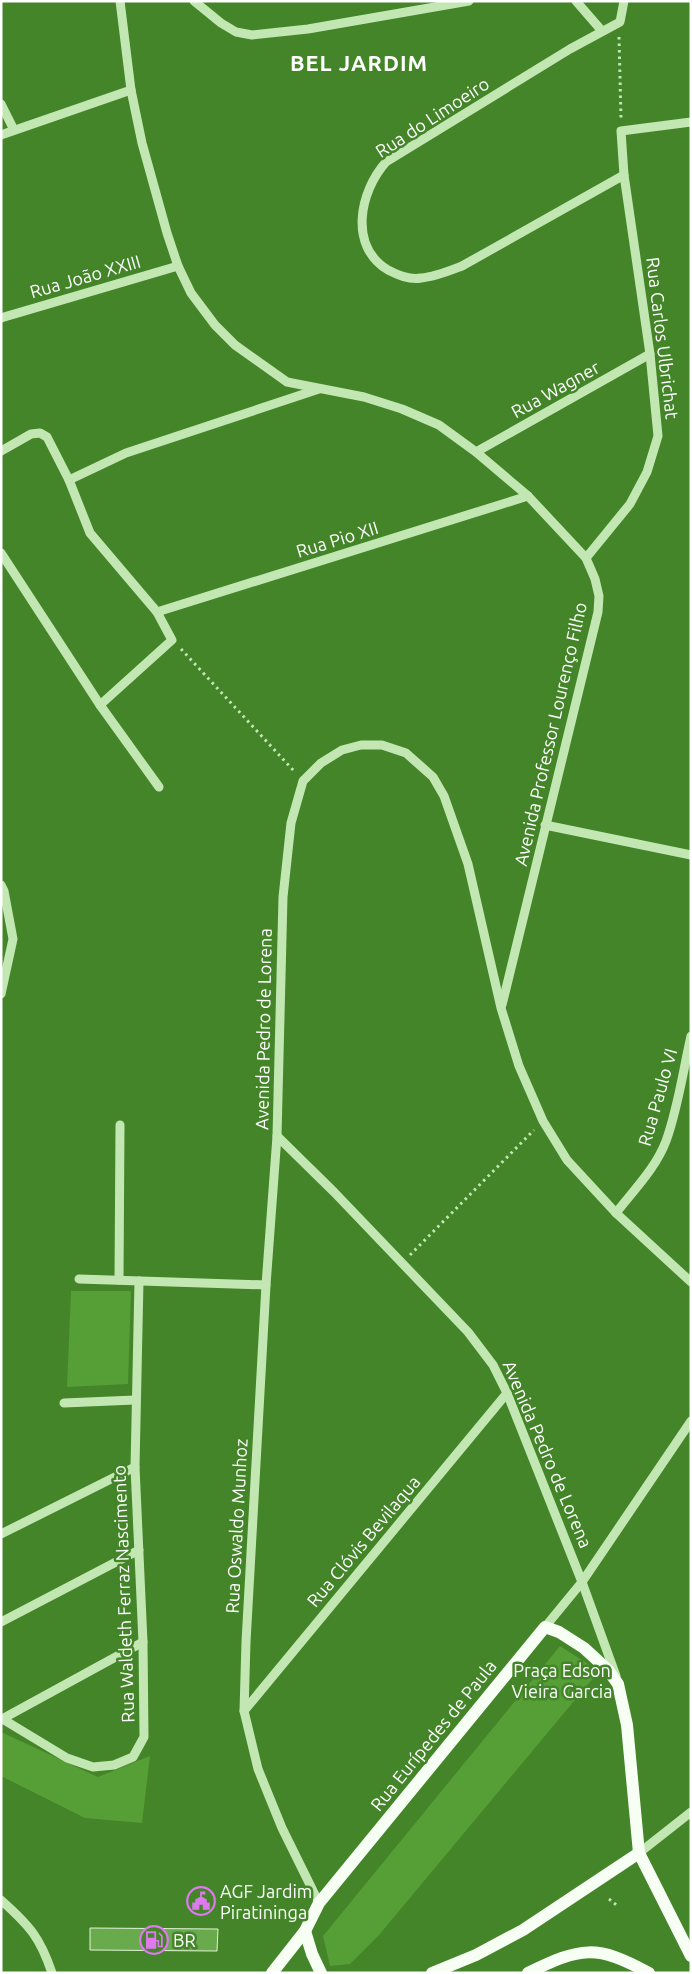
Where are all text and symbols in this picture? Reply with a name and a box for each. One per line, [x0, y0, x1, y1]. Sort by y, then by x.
district label: BEL JARDIM [290, 50, 428, 75]
street label: Rua do Limoeiro [371, 73, 493, 161]
street label: Rua João XXIII [27, 251, 143, 301]
street label: Rua Carlos Ulbrichat [643, 256, 683, 420]
street label: Rua Wagner [507, 356, 603, 421]
street label: Rua Pio XII [293, 517, 381, 561]
street label: Avenida Professor Lourenço Filho [510, 600, 590, 868]
street label: Avenida Pedro de Lorena [251, 928, 275, 1130]
street label: Rua Paulo VI [634, 1046, 680, 1148]
street label: Avenida Pedro de Lorena [499, 1357, 597, 1551]
street label: Rua Oswaldo Munhoz [221, 1438, 251, 1614]
street label: Rua Waldeth Ferraz Nascimento [109, 1465, 137, 1723]
street label: Rua Clóvis Bevilaqua [302, 1471, 424, 1611]
street label: Rua Eurípedes de Paula [366, 1656, 500, 1814]
park label: Praça Edson Vieira Garcia [512, 1660, 612, 1701]
place label: AGF Jardim Piratininga [220, 1881, 312, 1922]
public building icon: AGF Jardim Piratininga [186, 1886, 216, 1916]
fuel station icon: BR [139, 1925, 169, 1955]
place label: BR [173, 1930, 196, 1950]

